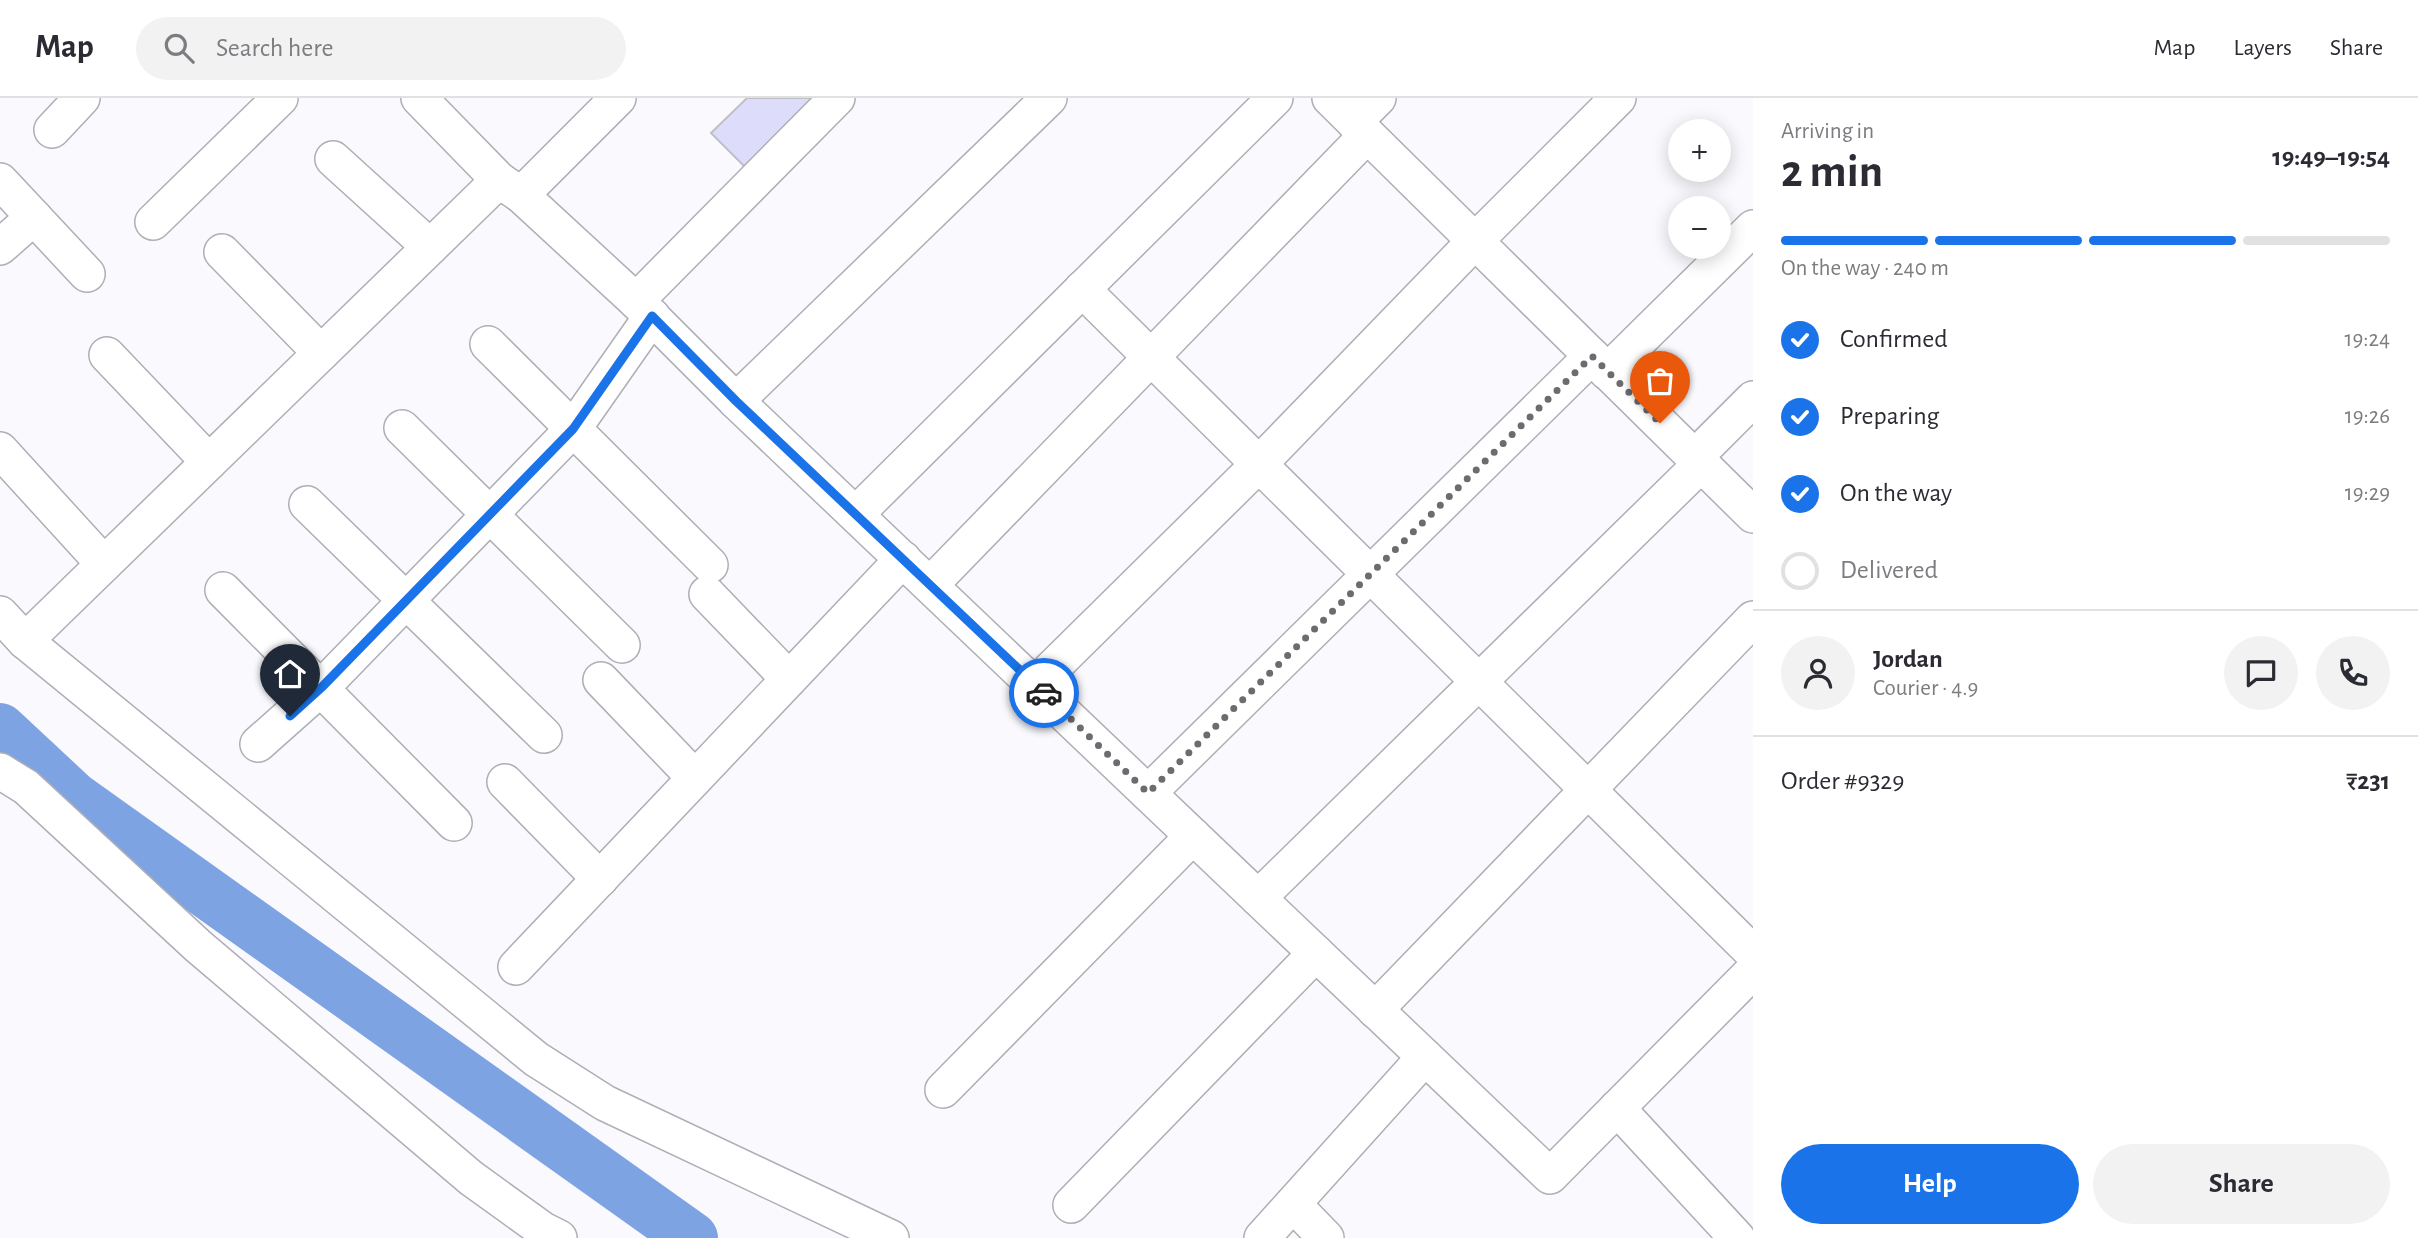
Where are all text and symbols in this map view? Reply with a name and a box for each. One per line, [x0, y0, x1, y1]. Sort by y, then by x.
search box [136, 17, 626, 80]
icon: search [160, 29, 198, 67]
text: Map [35, 31, 94, 64]
text: Search here [216, 35, 334, 61]
text: Map [2153, 36, 2195, 60]
text: Layers [2233, 36, 2292, 60]
text: Share [2330, 36, 2383, 60]
map controls [1668, 119, 1731, 259]
button: + [1668, 119, 1731, 182]
text: Arriving in [1781, 120, 1874, 143]
text: 19:49–19:54 [2272, 144, 2390, 170]
text: 2 min [1781, 149, 1883, 195]
button: − [1668, 196, 1731, 259]
text: On the way · 240 m [1781, 257, 1949, 280]
icon: check [1781, 321, 1819, 359]
text: Confirmed [1840, 326, 1948, 352]
text: 19:24 [2344, 328, 2390, 351]
pin [1630, 351, 1690, 423]
icon: bag [1641, 362, 1679, 400]
icon: check [1781, 398, 1819, 436]
text: Preparing [1840, 403, 1939, 429]
text: 19:26 [2345, 405, 2390, 428]
icon: check [1781, 475, 1819, 513]
text: On the way [1840, 480, 1952, 506]
text: 19:29 [2345, 482, 2390, 505]
text: Delivered [1840, 557, 1938, 583]
button: person [1781, 636, 1855, 710]
button: chat [2224, 636, 2298, 710]
button: phone [2316, 636, 2390, 710]
pin [260, 644, 320, 716]
text: Jordan [1873, 646, 1943, 672]
icon: home [271, 655, 309, 693]
courier [1009, 658, 1079, 728]
icon: car [1025, 674, 1063, 712]
text: Courier · 4.9 [1873, 677, 1978, 700]
text: Order #9329 [1781, 768, 1904, 794]
text: ₹231 [2346, 768, 2390, 794]
button: Help [1781, 1144, 2079, 1224]
button: Share [2093, 1144, 2390, 1224]

